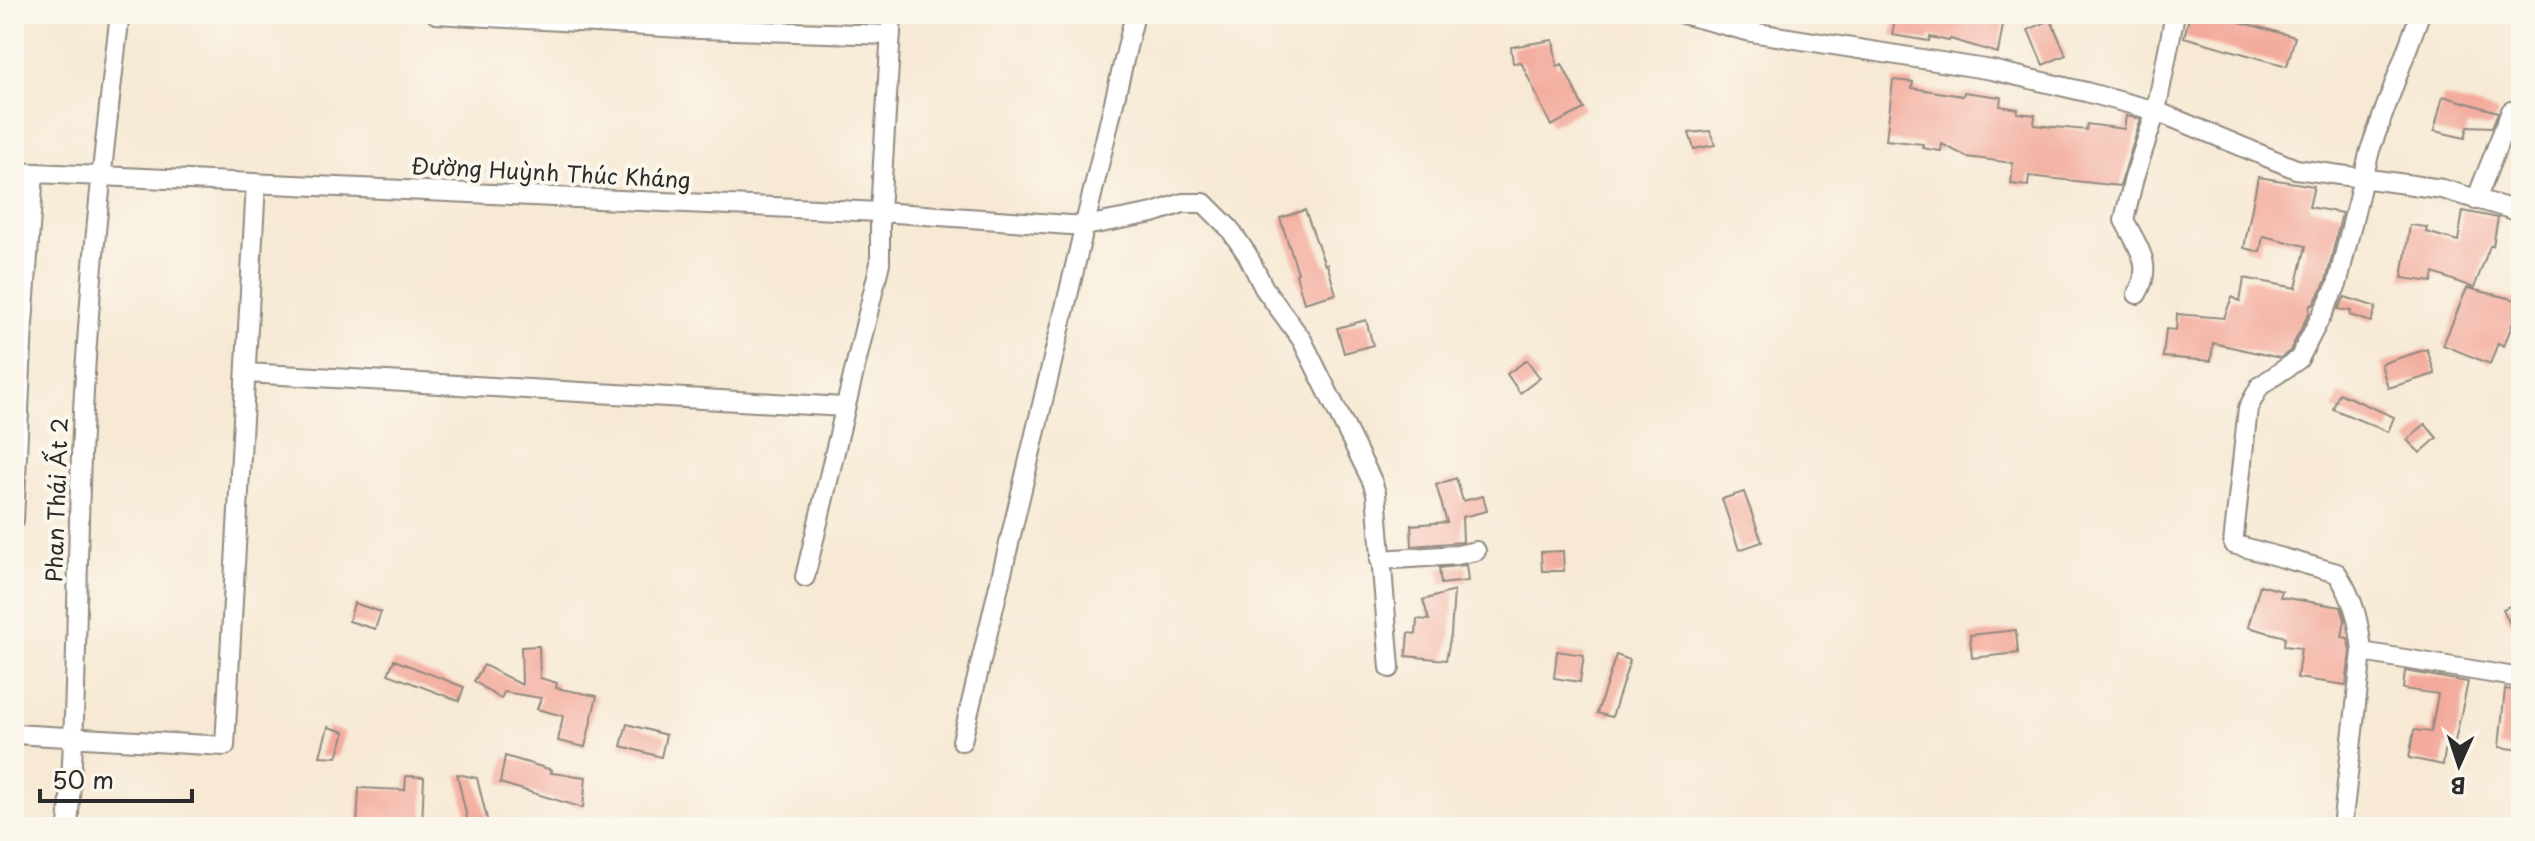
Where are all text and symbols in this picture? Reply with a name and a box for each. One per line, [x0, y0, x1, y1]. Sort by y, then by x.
street label: Đường Huỳnh Thúc Kháng [411, 148, 692, 195]
street label: Phan Thái Ất 2 [36, 417, 75, 583]
north arrow [2419, 725, 2499, 805]
scale bar [40, 753, 192, 803]
text: 50 m [52, 761, 114, 797]
text: B [2449, 770, 2466, 803]

